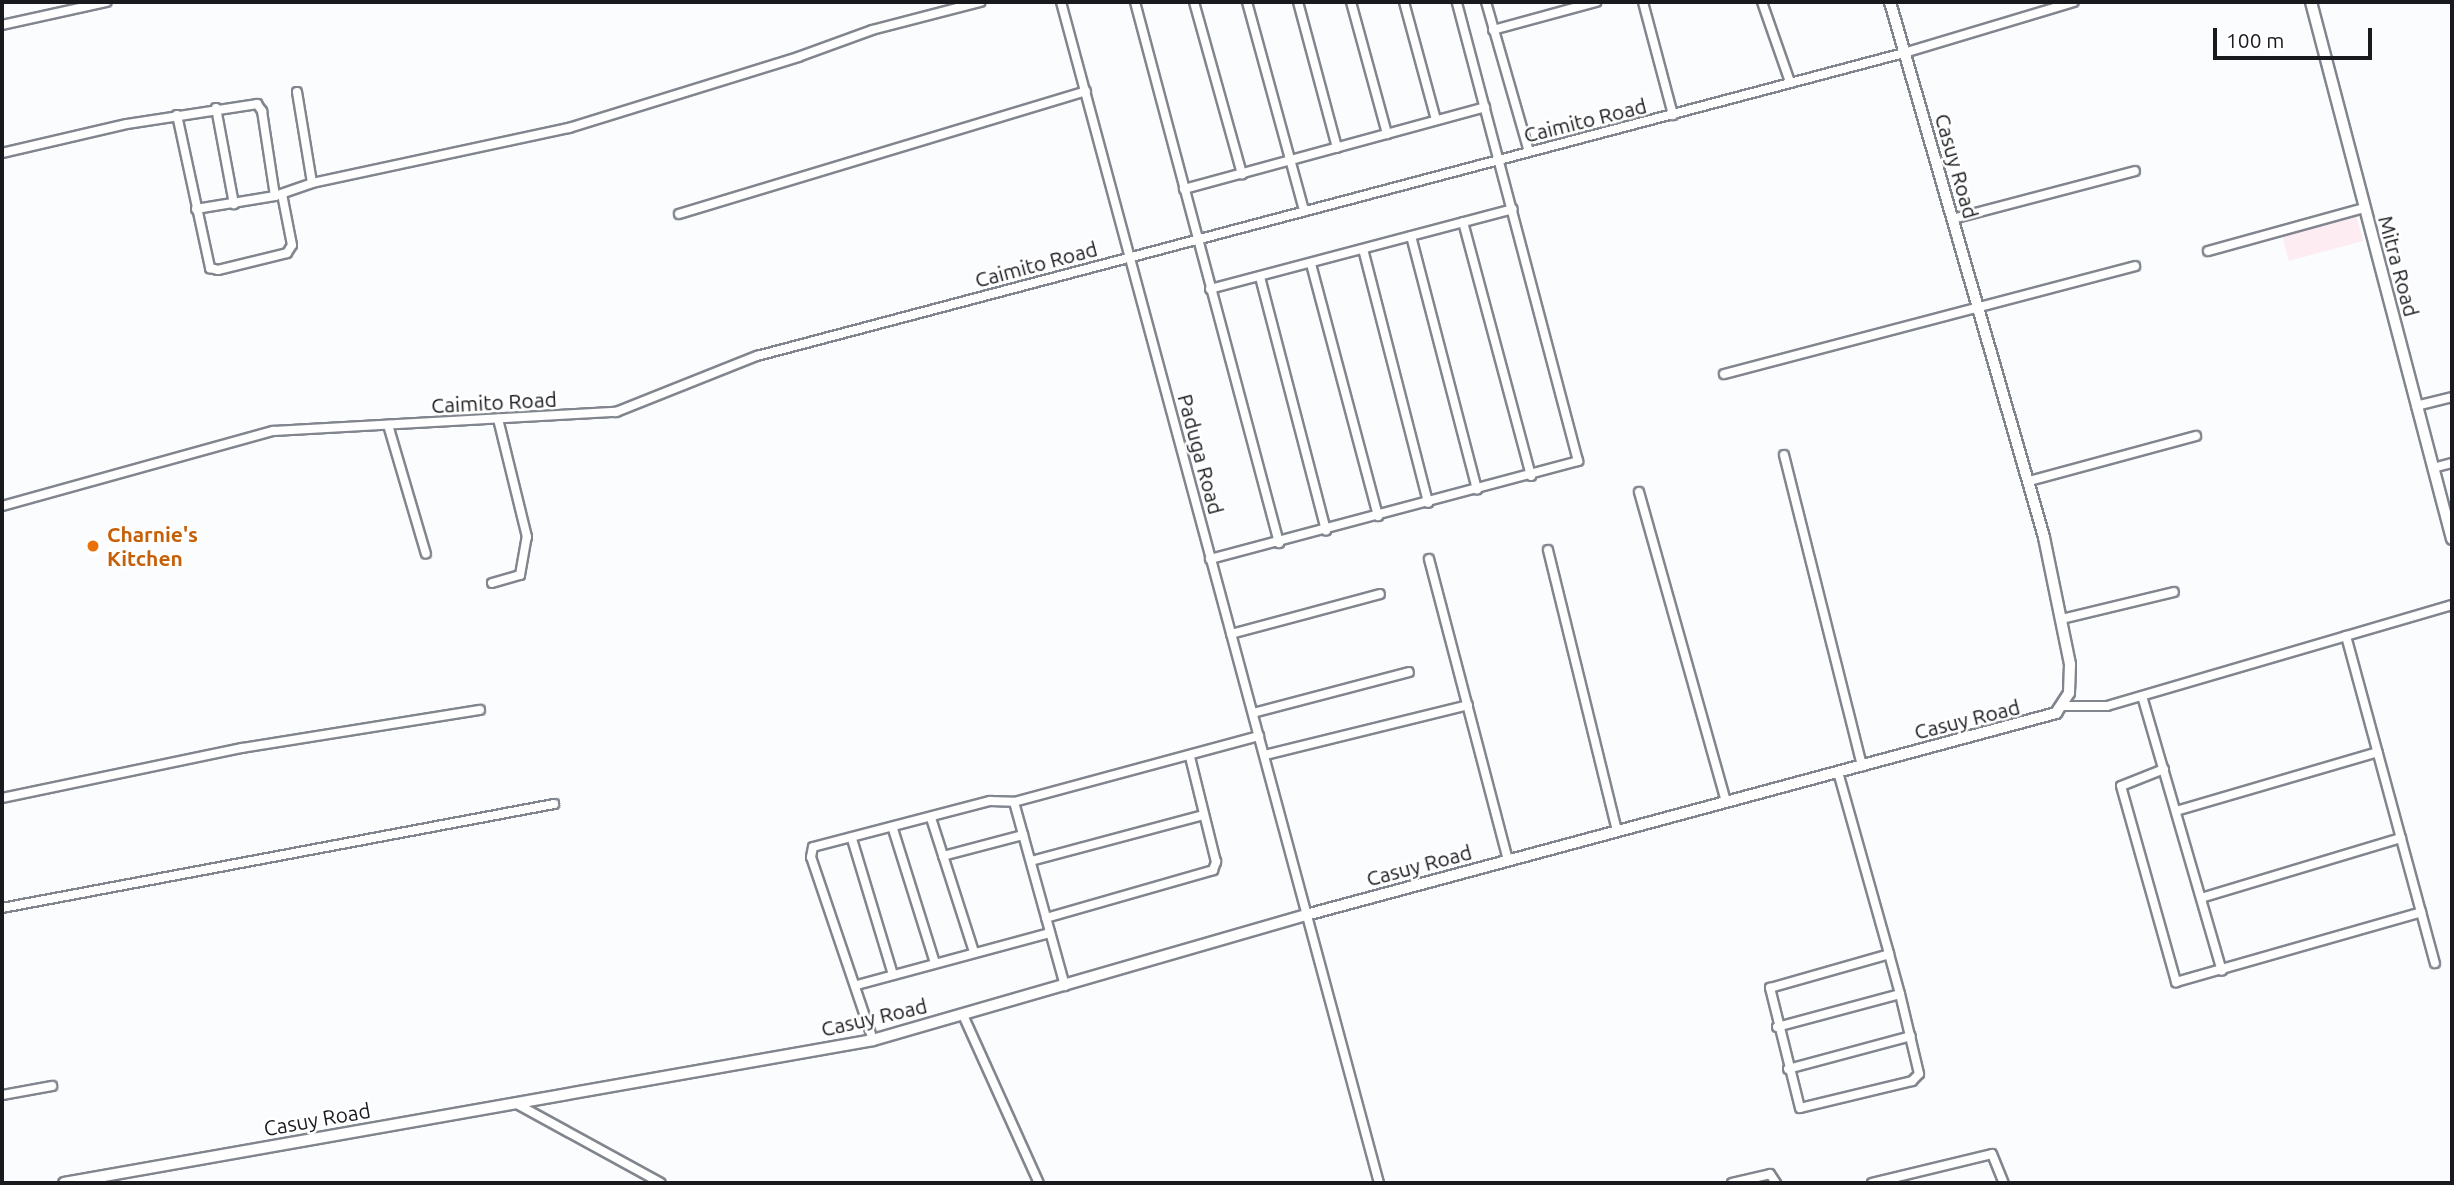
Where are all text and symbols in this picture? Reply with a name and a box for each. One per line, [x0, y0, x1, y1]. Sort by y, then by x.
scale bar [2216, 14, 2375, 58]
text: 100 m [2226, 28, 2284, 52]
street label: Caimito Road [1521, 93, 1649, 147]
street label: Casuy Road [1930, 111, 1984, 221]
street label: Mitra Road [2373, 213, 2425, 319]
street label: Caimito Road [972, 236, 1100, 292]
street label: Caimito Road [431, 386, 557, 418]
street label: Paduga Road [1173, 391, 1229, 517]
place label: Charnie's Kitchen [107, 521, 198, 571]
marker: Charnie's Kitchen [85, 538, 101, 554]
street label: Casuy Road [1912, 694, 2022, 744]
street label: Casuy Road [1364, 839, 1474, 891]
street label: Casuy Road [819, 993, 929, 1041]
street label: Casuy Road [262, 1097, 372, 1141]

